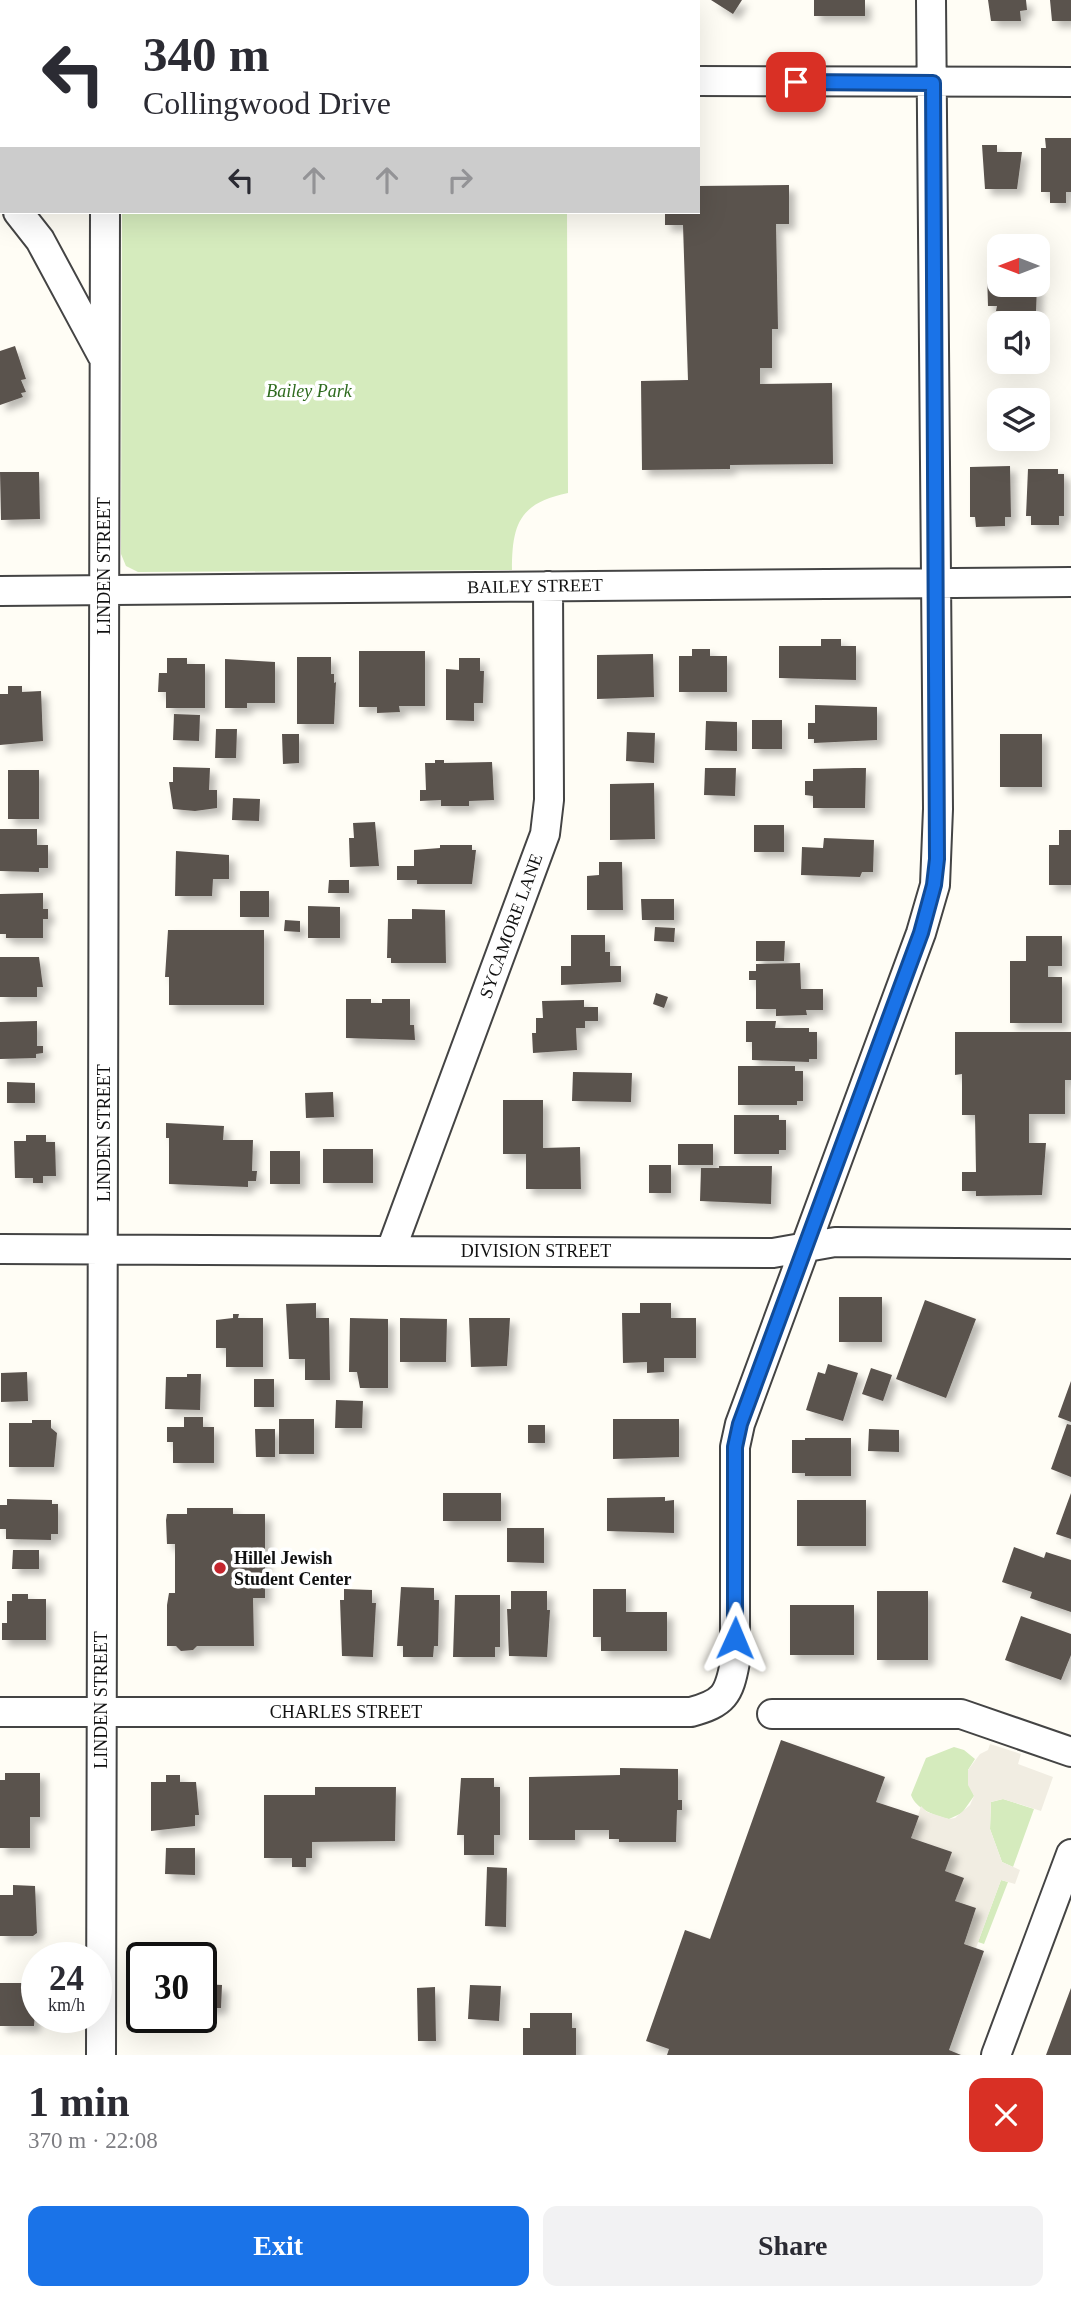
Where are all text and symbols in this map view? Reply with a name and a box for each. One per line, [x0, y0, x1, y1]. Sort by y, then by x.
text: 340 m [143, 27, 270, 82]
icon: left [28, 28, 119, 119]
pin [766, 52, 826, 112]
icon: arrive [777, 63, 815, 101]
text: Collingwood Drive [143, 85, 391, 121]
icon: left [222, 161, 260, 199]
icon: ahead [295, 161, 333, 199]
icon: ahead [368, 161, 406, 199]
icon: right [441, 161, 479, 199]
north arrow [987, 234, 1050, 298]
map controls [987, 234, 1050, 451]
button: sound [987, 311, 1050, 374]
park label: Bailey Park [266, 381, 353, 401]
button: layers [987, 388, 1050, 451]
street label: LINDEN STREET [94, 497, 114, 635]
street label: BAILEY STREET [467, 575, 603, 597]
street label: SYCAMORE LANE [476, 851, 546, 1001]
street label: LINDEN STREET [94, 1064, 114, 1202]
street label: DIVISION STREET [461, 1241, 611, 1261]
place label: Hillel Jewish Student Center [234, 1548, 352, 1589]
marker: Hillel Jewish Student Center [212, 1560, 228, 1576]
position arrow [698, 1601, 772, 1675]
street label: LINDEN STREET [91, 1631, 111, 1769]
street label: CHARLES STREET [270, 1702, 422, 1722]
speed limit sign: 30 [126, 1942, 217, 2033]
text: 24 [49, 1959, 84, 1998]
text: km/h [48, 1995, 85, 2015]
button: close [969, 2078, 1043, 2152]
text: 1 min [28, 2079, 130, 2125]
text: 370 m · 22:08 [28, 2128, 158, 2153]
button: Exit [28, 2206, 529, 2286]
button: Share [543, 2206, 1043, 2286]

